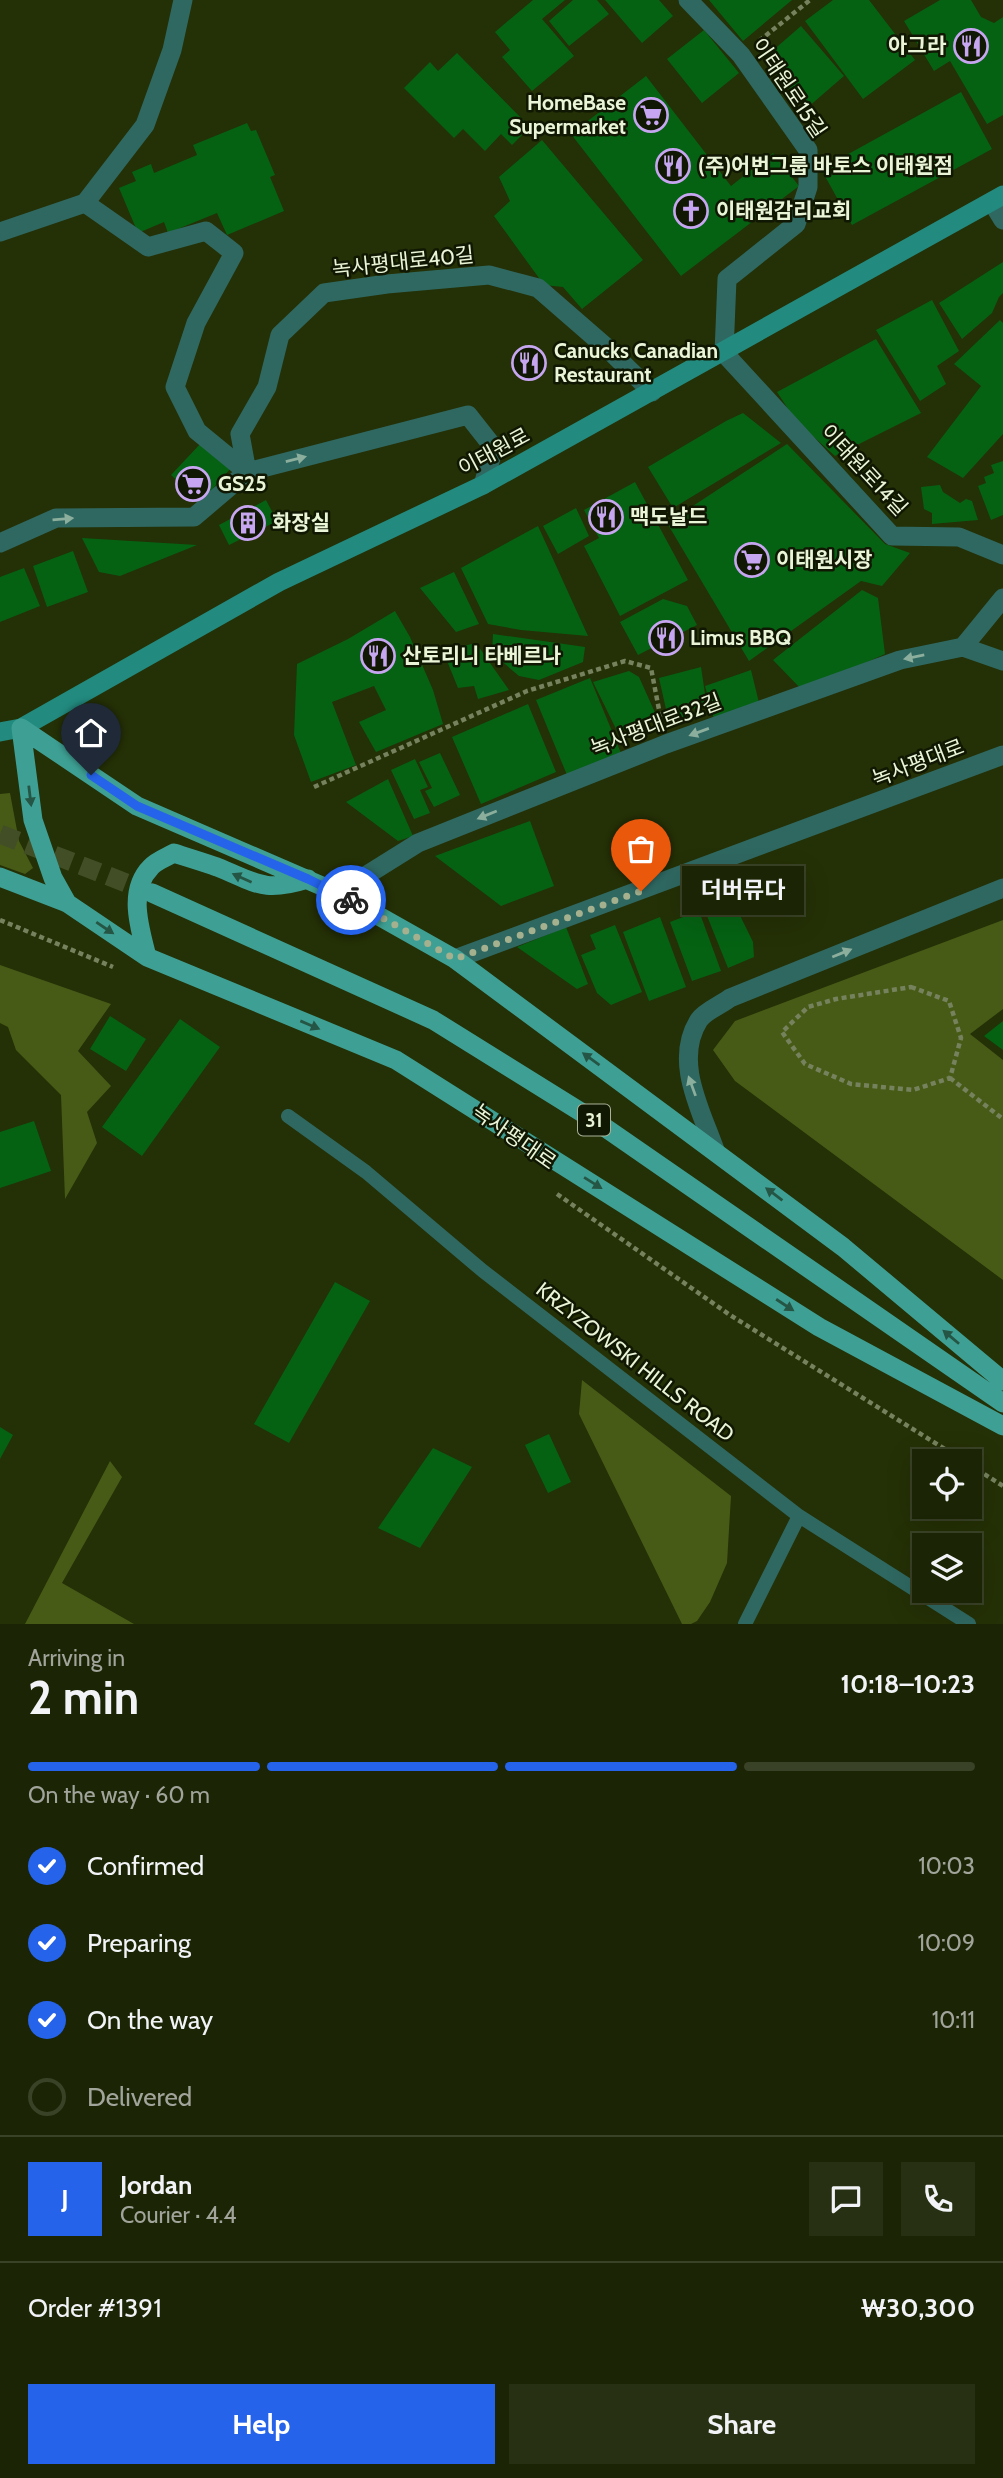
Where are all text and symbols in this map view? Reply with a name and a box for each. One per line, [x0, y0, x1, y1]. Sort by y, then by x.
restaurant icon: 아그라 [952, 27, 990, 65]
street label: 이태원로15길 [747, 33, 832, 142]
place label: 아그라 [888, 33, 947, 58]
place label: HomeBase Supermarket [509, 90, 626, 139]
supermarket icon: HomeBase Supermarket [632, 96, 670, 134]
restaurant icon: (주)어번그룹 바토스 이태원점 [654, 147, 692, 185]
place label: (주)어번그룹 바토스 이태원점 [698, 153, 953, 178]
church icon: 이태원감리교회 [672, 192, 710, 230]
place label: 이태원감리교회 [716, 198, 851, 223]
street label: 녹사평대로40길 [331, 242, 475, 281]
place label: Canucks Canadian Restaurant [554, 338, 718, 387]
restaurant icon: Canucks Canadian Restaurant [510, 344, 548, 382]
street label: 이태원로14길 [816, 419, 913, 520]
street label: 이태원로 [454, 422, 534, 481]
one-way arrow [285, 453, 307, 464]
supermarket icon: GS25 [174, 465, 212, 503]
place label: GS25 [218, 471, 267, 496]
restaurant icon: 맥도날드 [587, 498, 625, 536]
building icon: 화장실 [229, 504, 267, 542]
place label: 맥도날드 [630, 504, 707, 529]
place label: 화장실 [272, 510, 330, 535]
one-way arrow [52, 513, 74, 524]
supermarket icon: 이태원시장 [733, 541, 771, 579]
place label: 이태원시장 [776, 547, 873, 572]
restaurant icon: Limus BBQ [647, 619, 685, 657]
place label: Limus BBQ [690, 625, 791, 650]
restaurant icon: 산토리니 타베르나 [359, 637, 397, 675]
place label: 산토리니 타베르나 [402, 643, 561, 668]
one-way arrow [903, 652, 925, 663]
street label: 녹사평대로32길 [587, 688, 725, 761]
pin [61, 703, 121, 775]
icon: home [72, 714, 110, 752]
one-way arrow [688, 727, 709, 738]
street label: 녹사평대로 [868, 734, 967, 792]
one-way arrow [24, 785, 35, 807]
one-way arrow [477, 810, 498, 821]
pin [611, 819, 671, 891]
icon: bag [622, 830, 660, 868]
courier [316, 865, 386, 935]
callout: 더버뮤다 [683, 866, 806, 916]
one-way arrow [232, 873, 252, 884]
text: 더버뮤다 [701, 876, 785, 904]
icon: bike [332, 881, 370, 919]
one-way arrow [96, 921, 114, 935]
one-way arrow [832, 948, 853, 959]
one-way arrow [299, 1019, 320, 1030]
one-way arrow [582, 1052, 600, 1066]
one-way arrow [686, 1075, 697, 1096]
street label: 녹사평대로 [468, 1099, 561, 1175]
road number: 31 [578, 1104, 610, 1136]
one-way arrow [583, 1177, 603, 1190]
one-way arrow [764, 1187, 783, 1201]
street label: KRZYZOWSKI HILLS ROAD [531, 1277, 739, 1447]
one-way arrow [775, 1299, 795, 1312]
one-way arrow [942, 1330, 959, 1345]
map controls [912, 1449, 982, 1603]
button: locate [912, 1449, 982, 1519]
button: layers [912, 1533, 982, 1603]
text: Arriving in [28, 1644, 125, 1672]
text: 10:18–10:23 [840, 1668, 975, 1700]
text: 2 min [28, 1670, 139, 1726]
text: On the way · 60 m [28, 1781, 210, 1809]
icon: check [28, 1847, 66, 1885]
text: Confirmed [87, 1850, 204, 1882]
text: 10:03 [918, 1852, 975, 1880]
icon: check [28, 1924, 66, 1962]
text: Preparing [87, 1927, 191, 1959]
text: 10:09 [918, 1929, 975, 1957]
icon: check [28, 2001, 66, 2039]
text: On the way [87, 2004, 213, 2036]
text: 10:11 [932, 2006, 975, 2034]
text: Delivered [87, 2081, 192, 2113]
button: chat [809, 2162, 883, 2236]
button: phone [901, 2162, 975, 2236]
text: Jordan [120, 2169, 192, 2201]
text: J [61, 2183, 69, 2215]
text: Courier · 4.4 [120, 2201, 237, 2229]
text: Order #1391 [28, 2292, 162, 2324]
text: ₩30,300 [861, 2292, 975, 2324]
button: Help [28, 2384, 495, 2464]
button: Share [509, 2384, 975, 2464]

